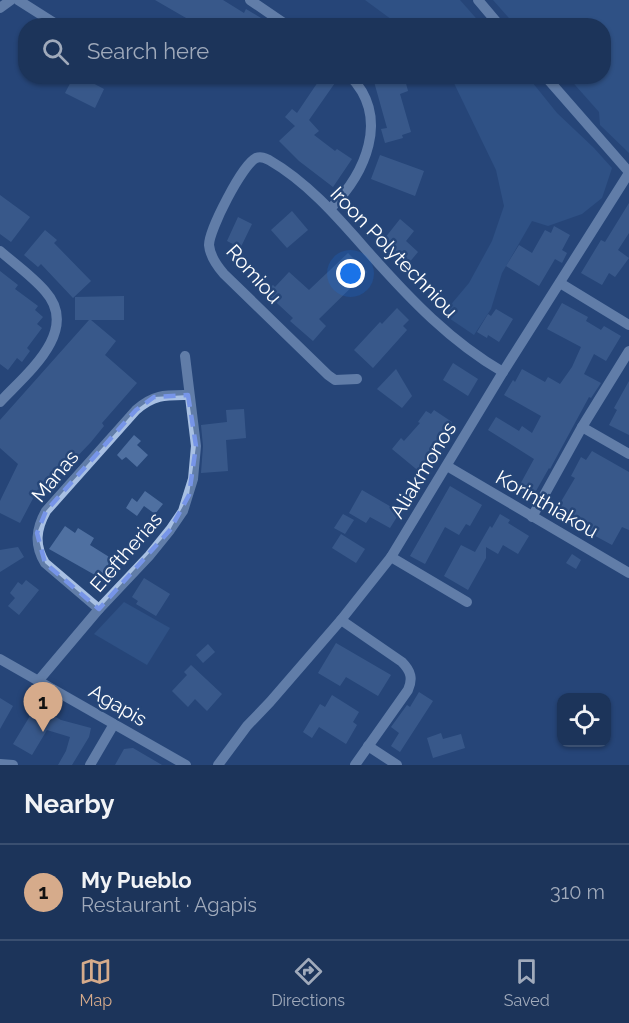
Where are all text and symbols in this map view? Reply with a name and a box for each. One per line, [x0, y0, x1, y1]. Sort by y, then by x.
search box [18, 18, 611, 84]
icon: search [39, 35, 72, 68]
text: Search here [87, 38, 209, 64]
street label: Iroon Polytechniou [325, 181, 463, 323]
street label: Romiou [221, 240, 287, 308]
your location [336, 259, 365, 288]
street label: Aliakmonos [385, 417, 461, 523]
street label: Manas [26, 445, 84, 507]
street label: Korinthiakou [491, 465, 603, 543]
street label: Eleftherias [85, 507, 167, 597]
street label: Agapis [85, 679, 151, 731]
pin: 1 [24, 682, 63, 732]
map controls [557, 693, 611, 747]
button: locate [557, 693, 611, 747]
text: Nearby [24, 789, 114, 819]
text: My Pueblo [81, 867, 192, 893]
text: 1 [39, 880, 48, 904]
text: 310 m [550, 880, 605, 904]
text: Restaurant · Agapis [81, 893, 257, 917]
tab: Map [79, 955, 112, 1010]
tab: Directions [271, 955, 345, 1010]
tab: Saved [504, 955, 550, 1010]

